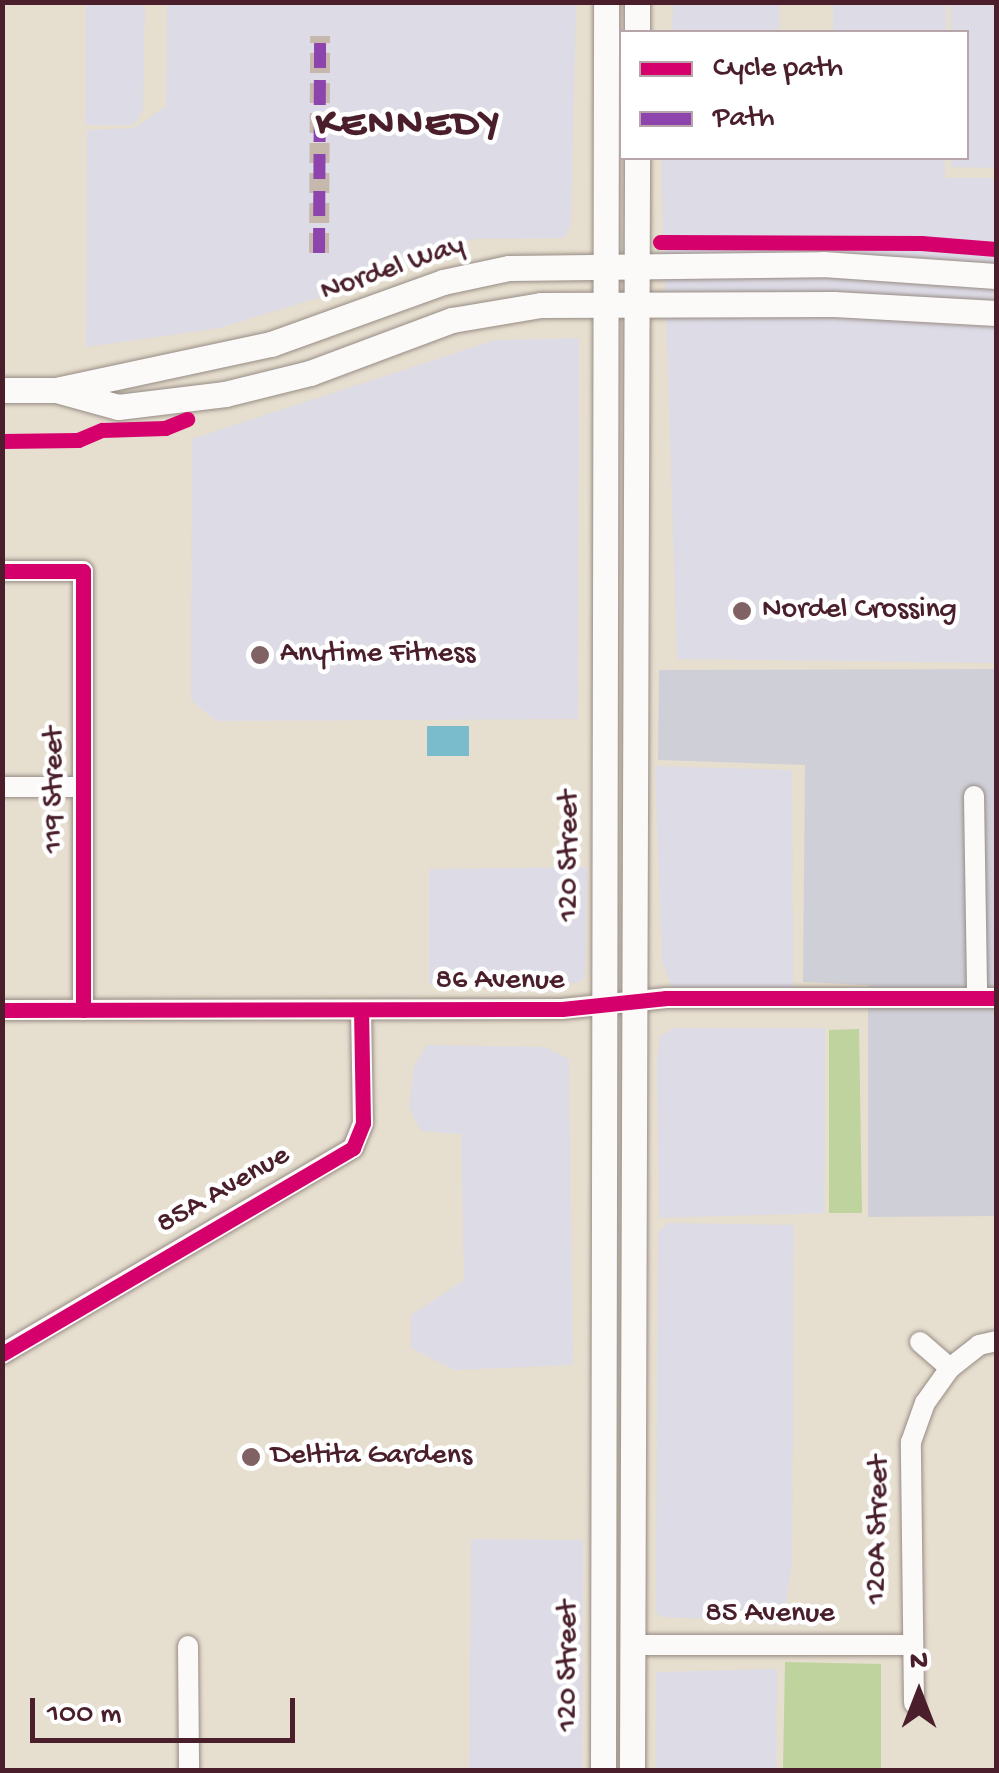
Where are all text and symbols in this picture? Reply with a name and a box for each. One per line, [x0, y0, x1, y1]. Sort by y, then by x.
legend [619, 30, 969, 160]
text: Cycle path [713, 52, 843, 87]
district label: KENNEDY [316, 102, 502, 150]
text: Path [713, 102, 775, 137]
street label: Nordel Way [316, 229, 470, 311]
place label: Nordel Crossing [762, 593, 957, 629]
marker: Nordel Crossing [731, 600, 753, 622]
place label: Anytime Fitness [280, 637, 475, 673]
marker: Anytime Fitness [249, 644, 271, 666]
street label: 119 Street [38, 727, 74, 853]
street label: 120 Street [553, 791, 589, 921]
street label: 86 Avenue [436, 964, 564, 1000]
street label: 85A Avenue [151, 1139, 297, 1243]
place label: Deltita Gardens [271, 1439, 472, 1475]
marker: Deltita Gardens [240, 1446, 262, 1468]
street label: 120A Street [861, 1455, 899, 1605]
street label: 85 Avenue [705, 1597, 835, 1633]
street label: 120 Street [552, 1601, 588, 1731]
north arrow [869, 1643, 969, 1743]
text: N [910, 1646, 928, 1679]
scale bar [35, 1678, 300, 1740]
text: 100 m [47, 1698, 122, 1733]

